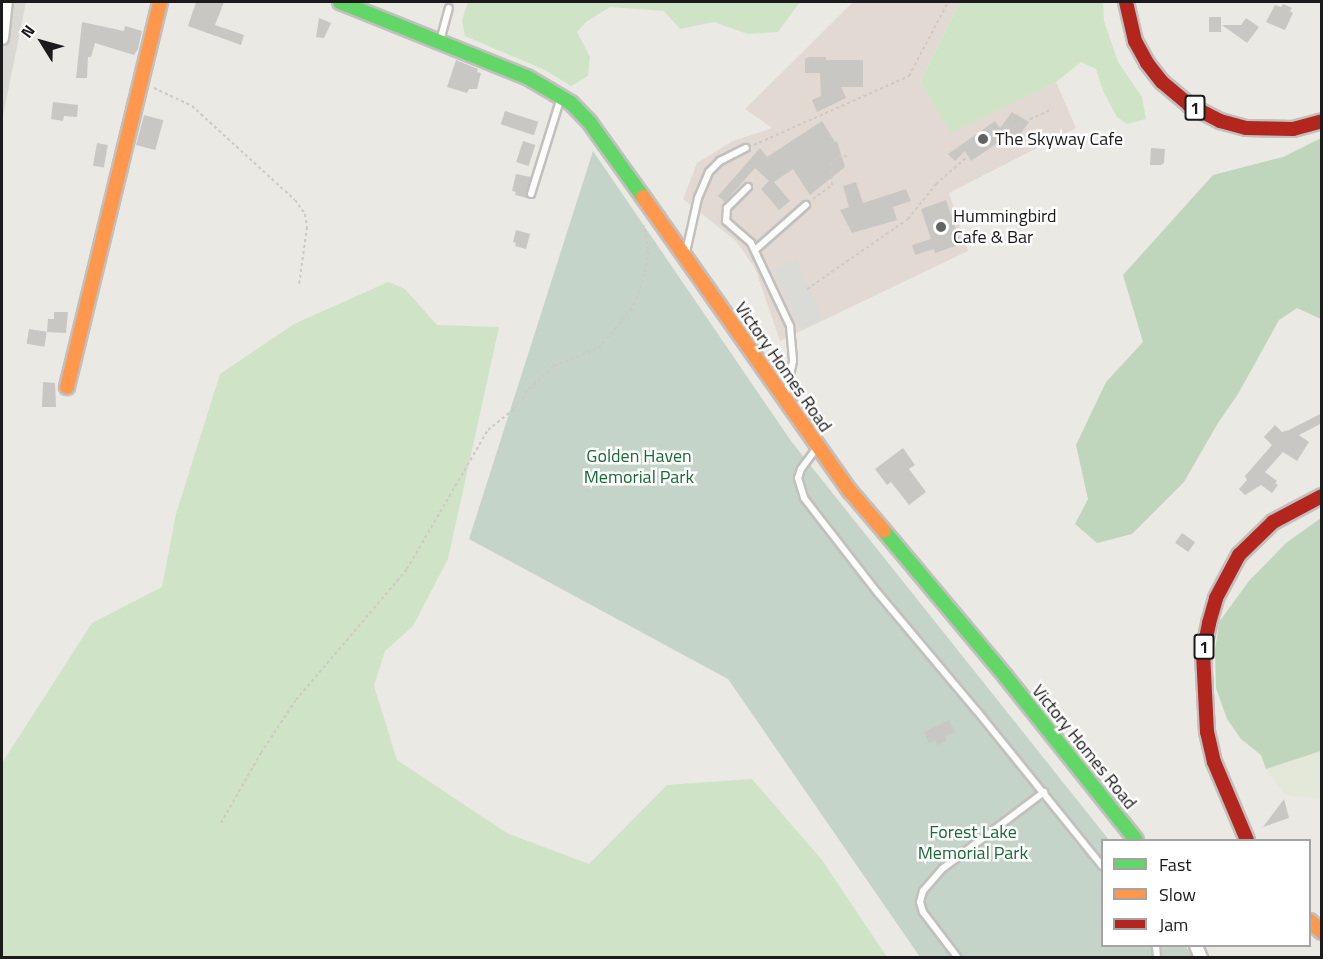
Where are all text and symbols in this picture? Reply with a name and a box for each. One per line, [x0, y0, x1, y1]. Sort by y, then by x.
north arrow [12, 12, 72, 72]
text: N [15, 20, 41, 43]
road number: 1 [1184, 95, 1206, 121]
place label: The Skyway Cafe [995, 128, 1123, 150]
marker: The Skyway Cafe [976, 132, 990, 146]
place label: Hummingbird Cafe & Bar [953, 206, 1057, 248]
marker: Hummingbird Cafe & Bar [934, 220, 948, 234]
street label: Victory Homes Road [730, 298, 836, 436]
park label: Golden Haven Memorial Park [584, 446, 694, 488]
road number: 1 [1194, 634, 1214, 660]
street label: Victory Homes Road [1027, 680, 1141, 814]
park label: Forest Lake Memorial Park [918, 822, 1028, 864]
legend [1101, 839, 1311, 947]
text: Fast [1159, 851, 1192, 878]
text: Slow [1159, 881, 1196, 908]
text: Jam [1159, 911, 1188, 938]

